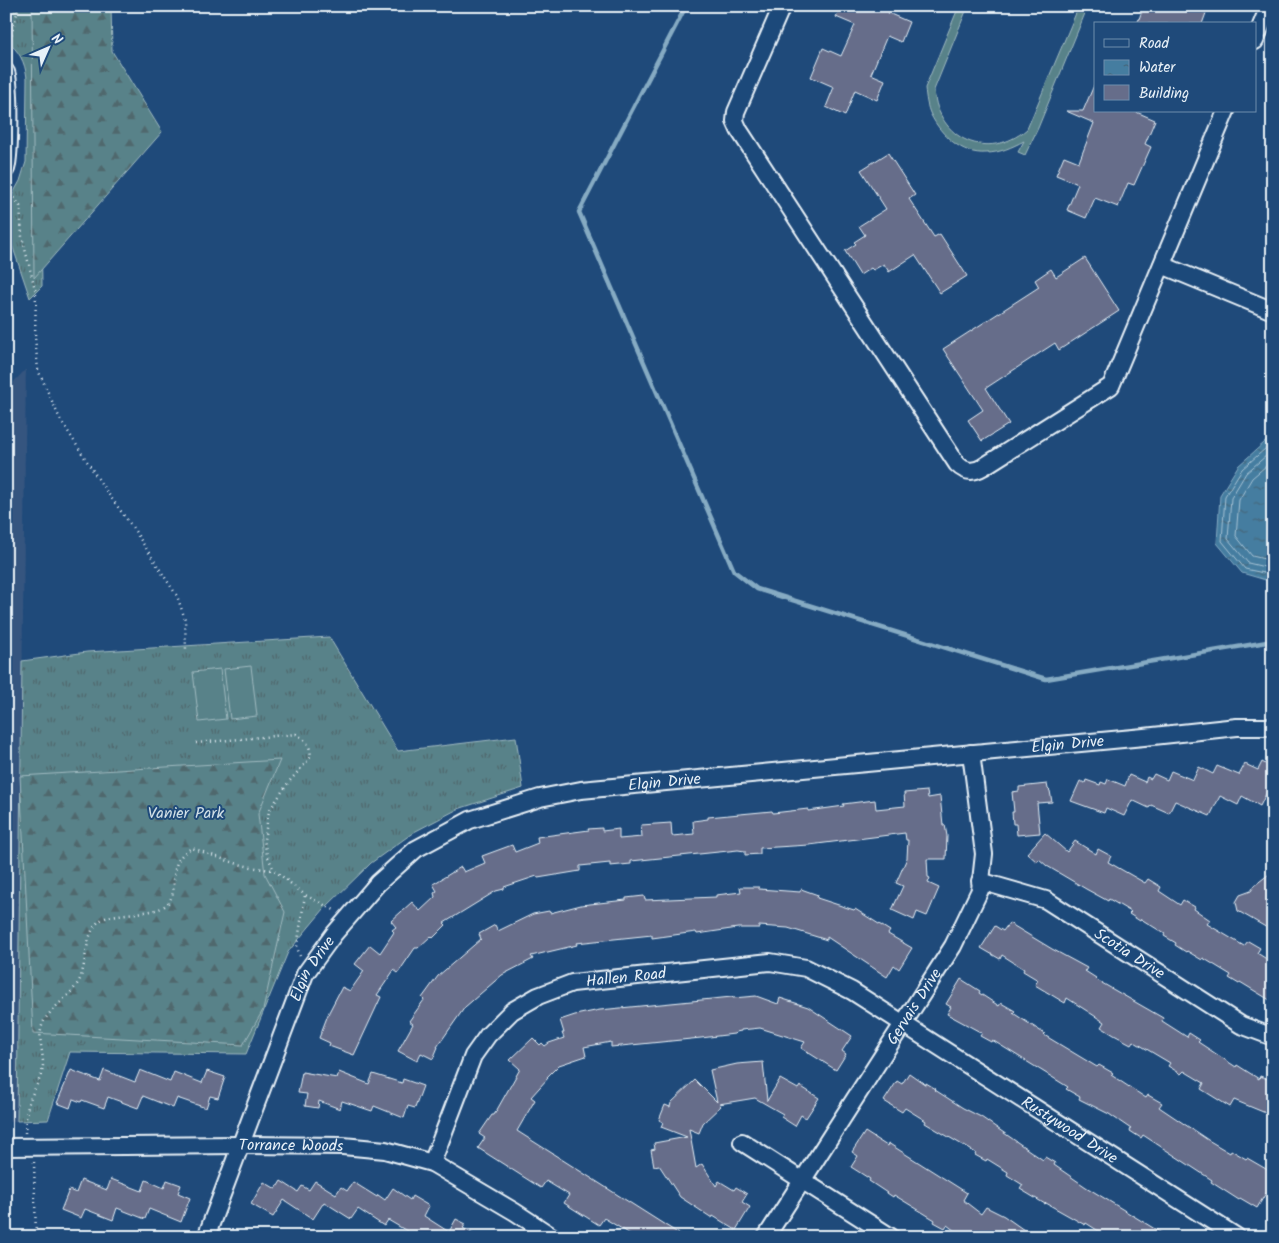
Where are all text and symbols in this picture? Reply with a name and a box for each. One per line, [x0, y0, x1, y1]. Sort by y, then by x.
north arrow [22, 22, 72, 72]
legend [1094, 22, 1256, 112]
text: N [46, 29, 68, 51]
text: Road [1139, 32, 1170, 56]
text: Water [1139, 56, 1176, 80]
text: Building [1139, 82, 1189, 106]
street label: Elgin Drive [1030, 728, 1105, 760]
street label: Elgin Drive [627, 766, 702, 798]
park label: Vanier Park [148, 801, 225, 826]
street label: Scotia Drive [1089, 921, 1170, 986]
street label: Elgin Drive [283, 931, 341, 1005]
street label: Hallen Road [585, 961, 668, 994]
street label: Gervais Drive [880, 963, 948, 1050]
street label: Rustywood Drive [1016, 1090, 1123, 1170]
street label: Torrance Woods [238, 1132, 344, 1159]

